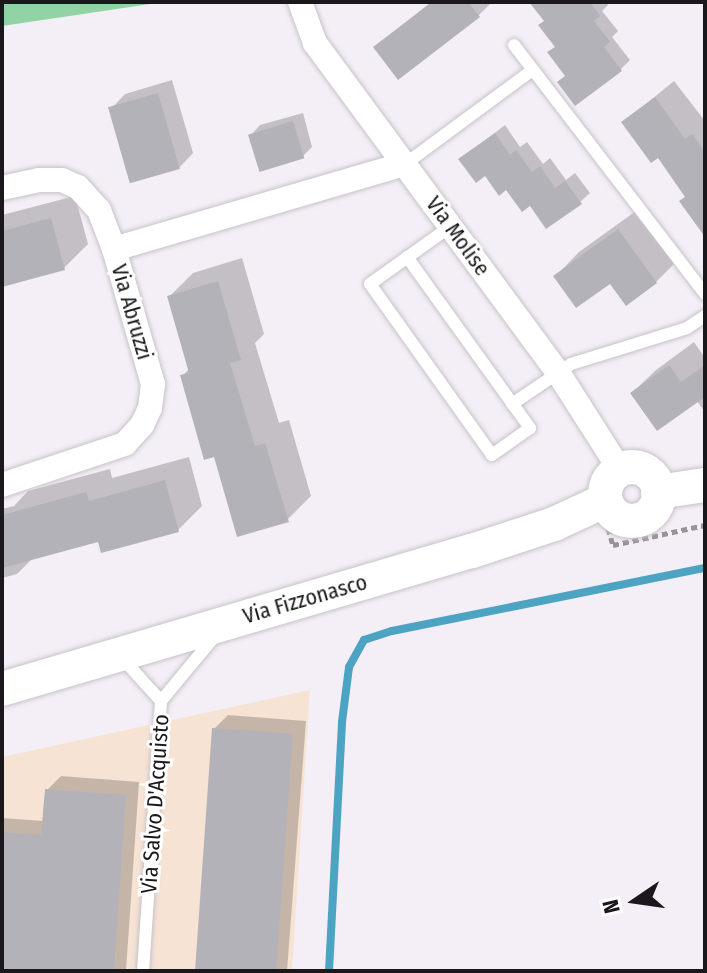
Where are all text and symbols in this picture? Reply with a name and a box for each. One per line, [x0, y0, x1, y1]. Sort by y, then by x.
street label: Via Molise [420, 191, 496, 281]
street label: Via Abruzzi [106, 261, 158, 363]
street label: Via Fizzonasco [240, 569, 370, 629]
street label: Via Salvo D'Acquisto [136, 713, 174, 895]
north arrow [595, 861, 675, 941]
text: N [596, 897, 626, 916]

